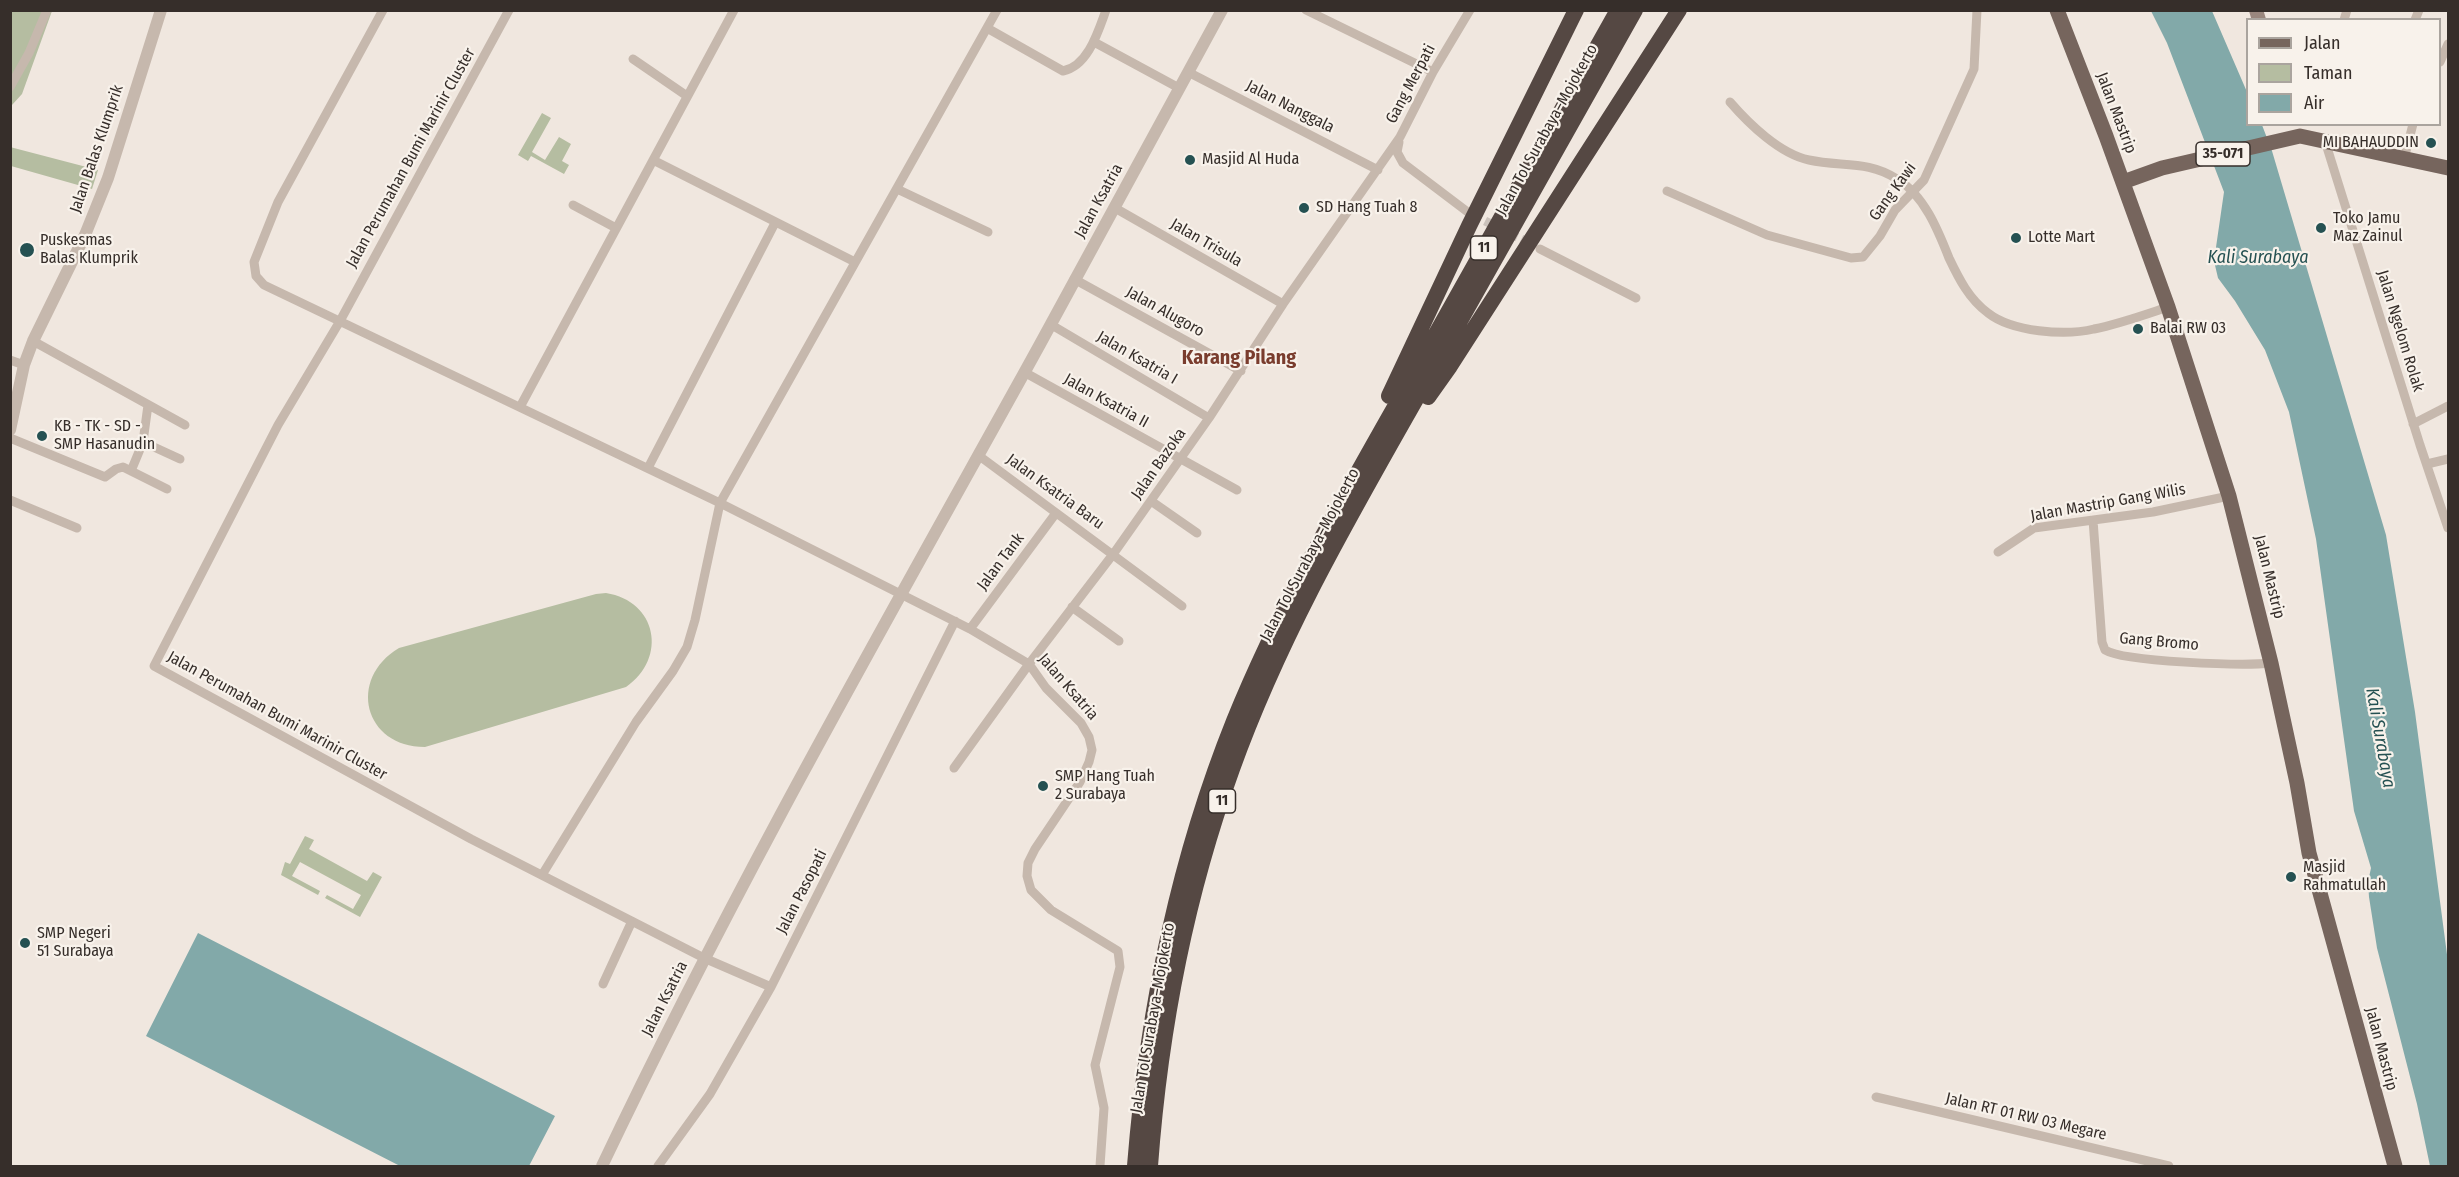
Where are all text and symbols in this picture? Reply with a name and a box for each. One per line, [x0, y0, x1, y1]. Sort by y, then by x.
legend [2246, 18, 2441, 126]
text: Jalan [2304, 32, 2341, 54]
street label: Gang Merpati [1382, 41, 1440, 127]
street label: Jalan Tol Surabaya–Mojokerto [1492, 41, 1602, 219]
street label: Jalan Perumahan Bumi Marinir Cluster [342, 45, 480, 271]
text: Taman [2304, 62, 2352, 84]
street label: Jalan Mastrip [2092, 70, 2140, 156]
street label: Jalan Nanggala [1243, 77, 1337, 137]
street label: Jalan Balas Klumprik [66, 82, 128, 216]
text: Air [2304, 92, 2324, 114]
place label: MI BAHAUDDIN [2323, 133, 2419, 153]
marker: MI BAHAUDDIN [2424, 136, 2438, 150]
road number: 35-071 [2196, 142, 2250, 166]
place label: Masjid Al Huda [1202, 150, 1299, 170]
marker: Masjid Al Huda [1183, 153, 1197, 167]
street label: Gang Kawi [1865, 159, 1921, 225]
street label: Jalan Ksatria [1071, 161, 1127, 241]
place label: SD Hang Tuah 8 [1316, 198, 1417, 218]
marker: SD Hang Tuah 8 [1297, 201, 1311, 215]
place label: Toko Jamu Maz Zainul [2333, 209, 2403, 247]
street label: Jalan Trisula [1167, 215, 1245, 271]
marker: Toko Jamu Maz Zainul [2314, 221, 2328, 235]
place label: Lotte Mart [2028, 228, 2095, 248]
place label: Puskesmas Balas Klumprik [40, 231, 138, 269]
marker: Lotte Mart [2009, 231, 2023, 245]
road number: 11 [1470, 236, 1498, 260]
marker: Puskesmas Balas Klumprik [18, 241, 36, 259]
water label: Kali Surabaya [2207, 247, 2309, 269]
street label: Jalan Ngelom Rolak [2372, 268, 2428, 394]
street label: Jalan Alugoro [1123, 283, 1207, 341]
place label: Balai RW 03 [2150, 319, 2226, 339]
marker: Balai RW 03 [2131, 322, 2145, 336]
street label: Jalan Ksatria I [1093, 327, 1181, 389]
district label: Karang Pilang [1182, 346, 1296, 370]
street label: Jalan Ksatria II [1060, 370, 1152, 432]
place label: KB - TK - SD - SMP Hasanudin [54, 417, 155, 455]
street label: Jalan Bazoka [1127, 425, 1191, 503]
marker: KB - TK - SD - SMP Hasanudin [35, 429, 49, 443]
street label: Jalan Ksatria Baru [1002, 450, 1108, 534]
street label: Jalan Tol Surabaya–Mojokerto [1256, 465, 1364, 645]
street label: Jalan Mastrip Gang Wilis [2029, 480, 2187, 526]
street label: Jalan Tank [973, 530, 1029, 594]
street label: Jalan Mastrip [2249, 533, 2289, 621]
street label: Gang Bromo [2118, 629, 2200, 655]
street label: Jalan Perumahan Bumi Marinir Cluster [164, 647, 390, 785]
street label: Jalan Ksatria [1034, 650, 1102, 724]
water label: Kali Surabaya [2361, 686, 2399, 790]
place label: SMP Hang Tuah 2 Surabaya [1055, 767, 1155, 805]
marker: SMP Hang Tuah 2 Surabaya [1036, 779, 1050, 793]
road number: 11 [1208, 789, 1236, 813]
street label: Jalan Pasopati [773, 847, 831, 937]
place label: Masjid Rahmatullah [2303, 858, 2386, 896]
marker: Masjid Rahmatullah [2284, 870, 2298, 884]
street label: Jalan Tol Surabaya–Mojokerto [1127, 921, 1179, 1115]
place label: SMP Negeri 51 Surabaya [37, 924, 114, 962]
marker: SMP Negeri 51 Surabaya [18, 936, 32, 950]
street label: Jalan Ksatria [638, 958, 692, 1040]
street label: Jalan Mastrip [2361, 1005, 2401, 1093]
street label: Jalan RT 01 RW 03 Megare [1944, 1089, 2108, 1145]

